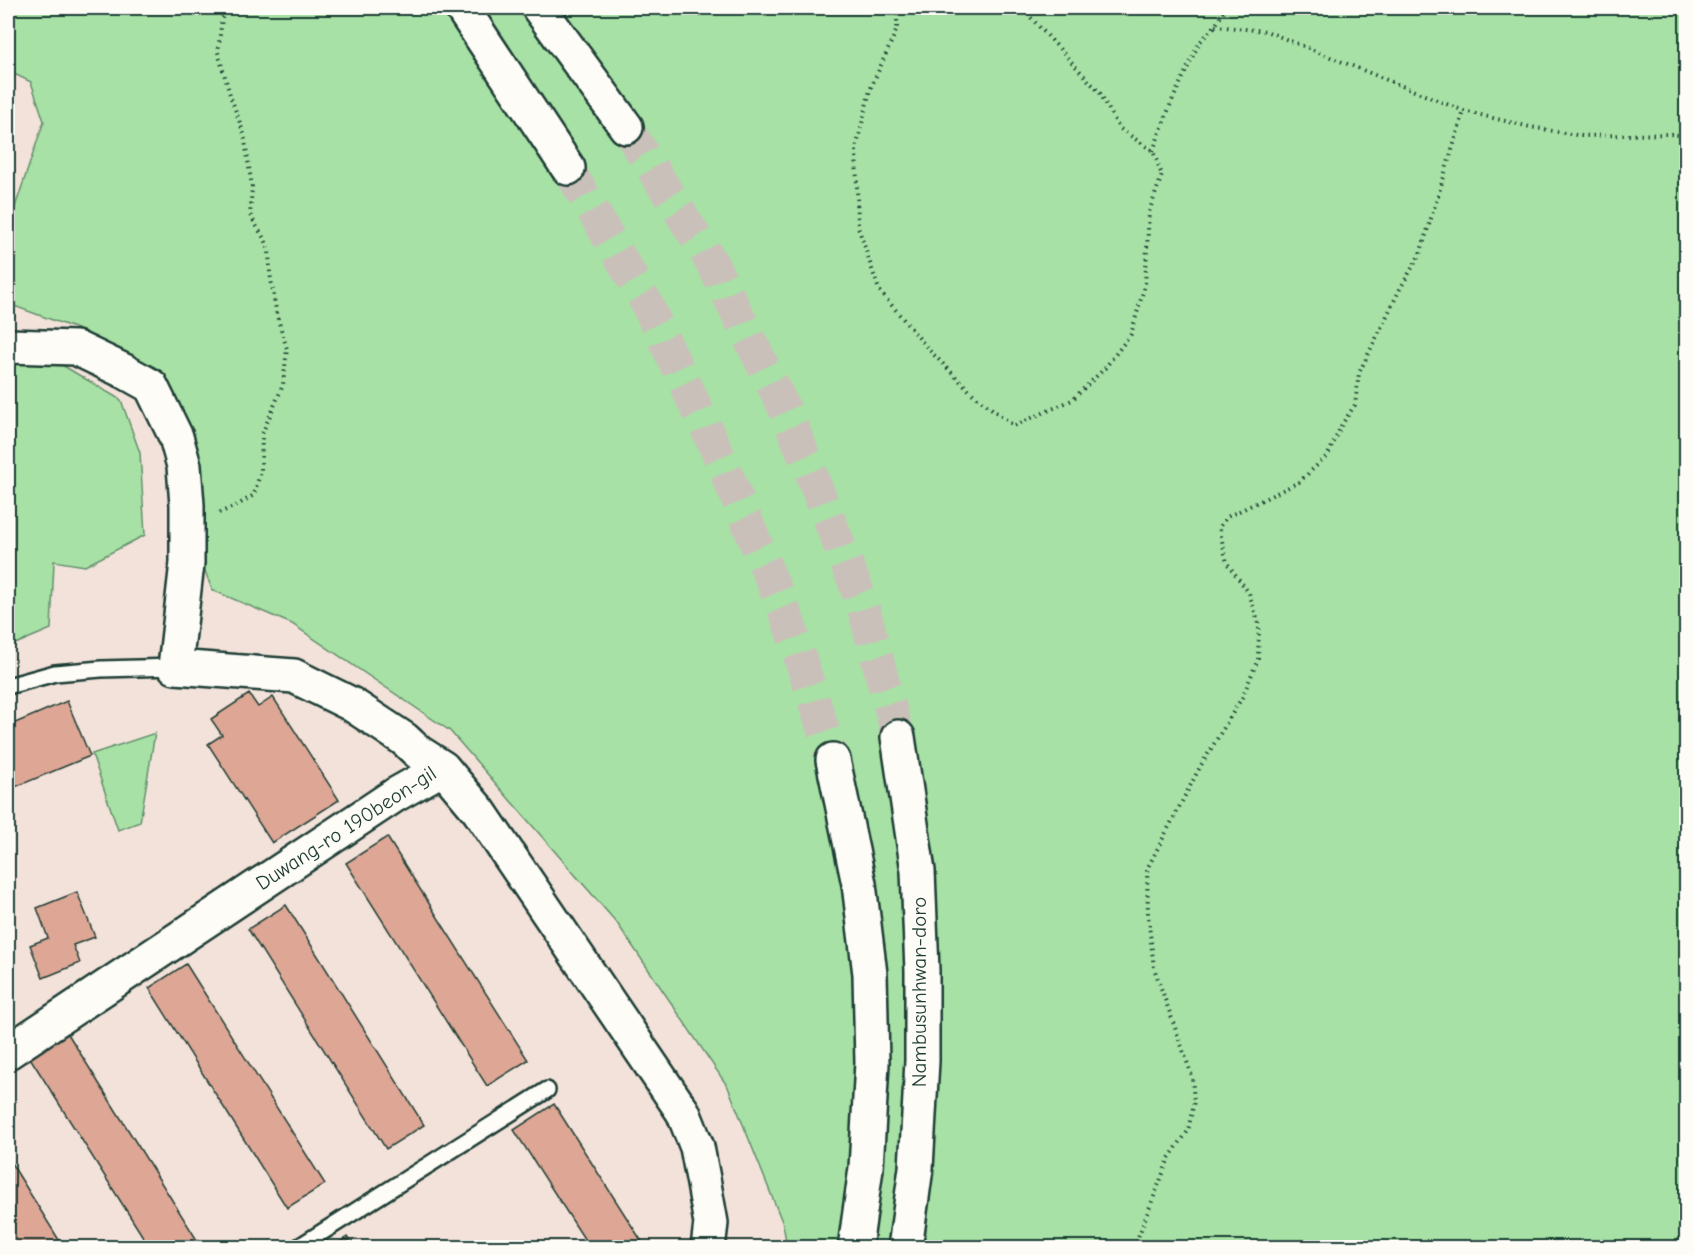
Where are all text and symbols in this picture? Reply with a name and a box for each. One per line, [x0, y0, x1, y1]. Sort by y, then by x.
street label: Duwang-ro 190beon-gil [251, 761, 441, 895]
street label: Nambusunhwan-doro [907, 897, 931, 1087]

